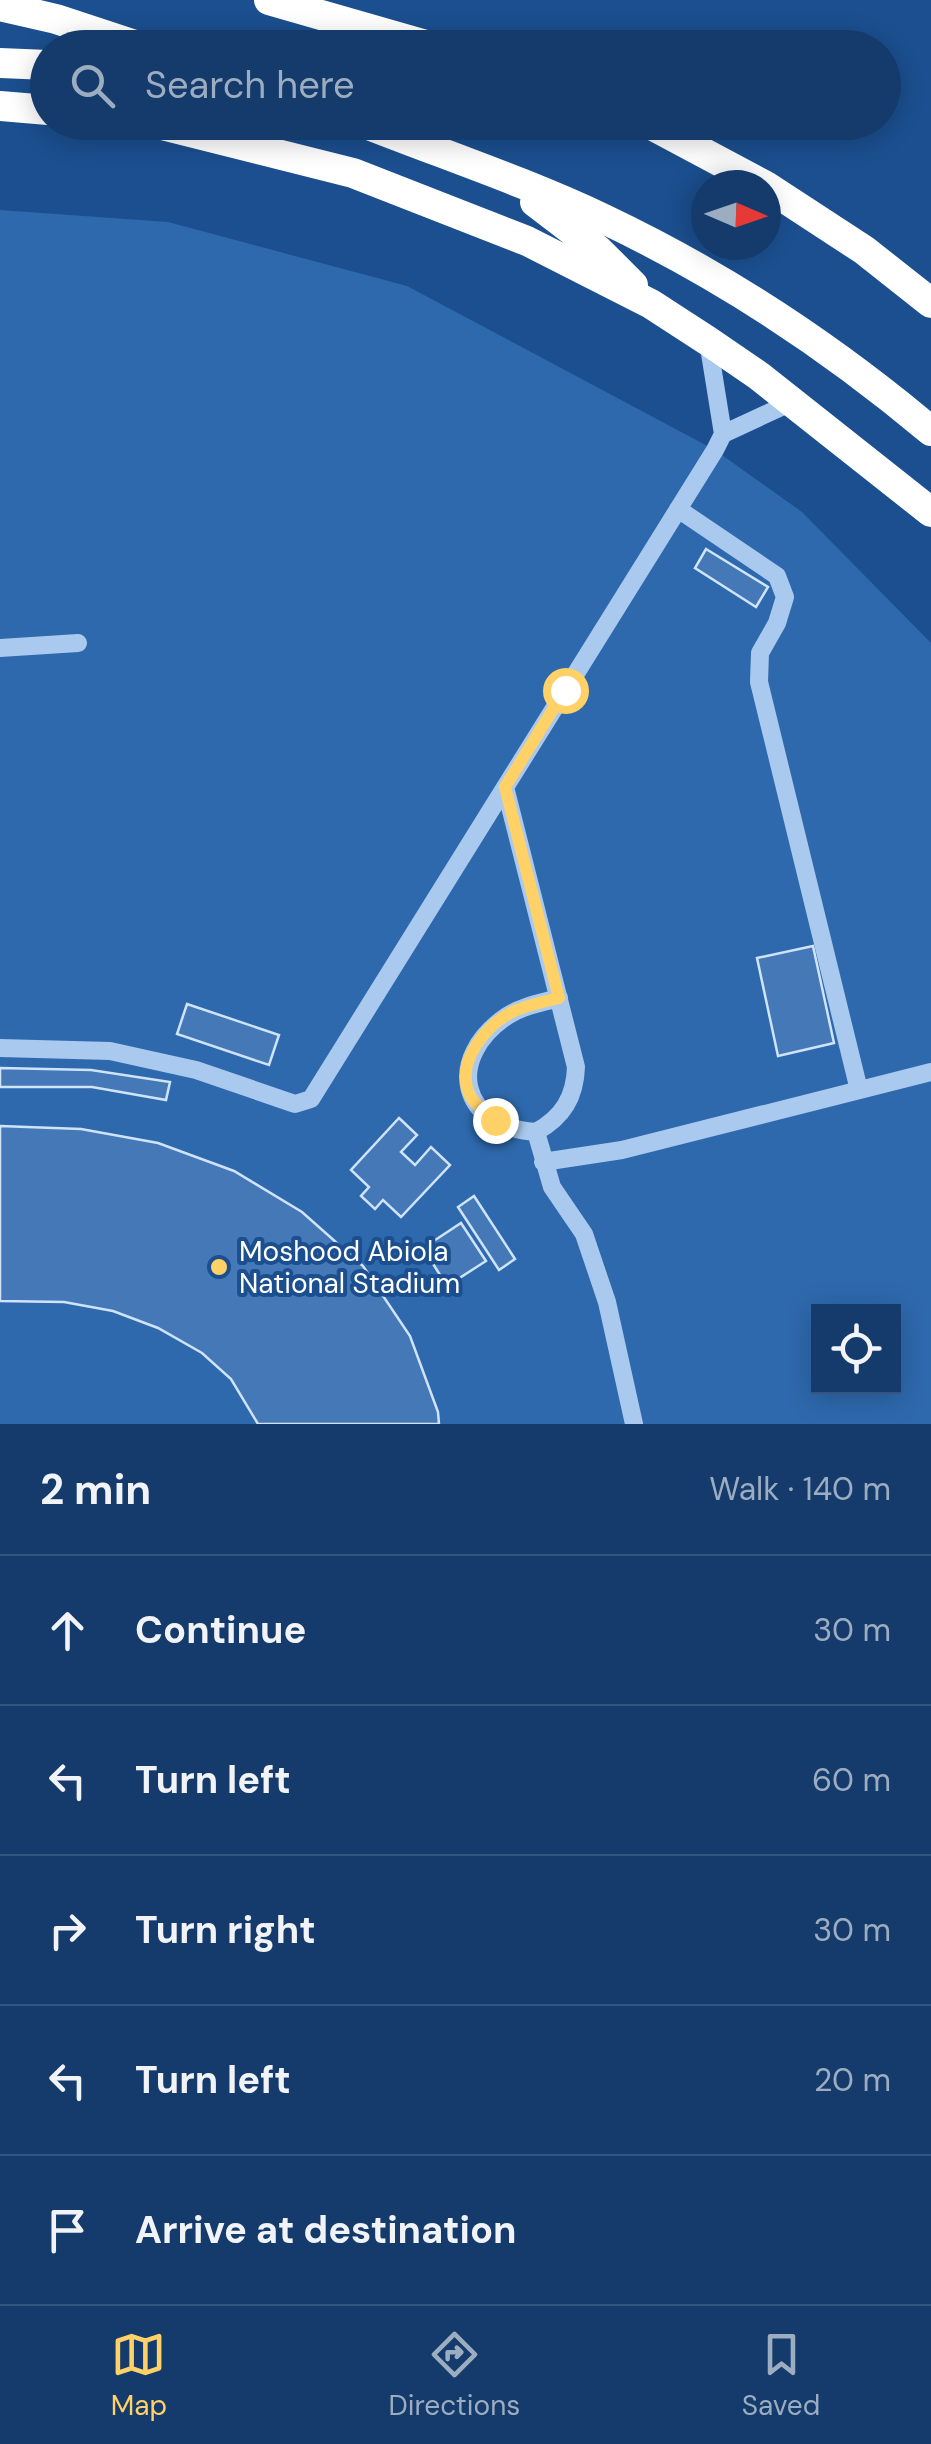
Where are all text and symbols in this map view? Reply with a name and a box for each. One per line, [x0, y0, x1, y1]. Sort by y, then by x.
search box [30, 30, 901, 140]
icon: search [65, 58, 120, 113]
text: Search here [145, 60, 355, 110]
north arrow [691, 170, 781, 260]
route start [543, 668, 589, 714]
route end [473, 1098, 519, 1144]
place label: Moshood Abiola National Stadium [239, 1233, 460, 1302]
marker: Moshood Abiola National Stadium [208, 1256, 230, 1278]
map controls [811, 1304, 901, 1394]
button: locate [811, 1304, 901, 1394]
text: 2 min [40, 1462, 151, 1517]
text: Walk · 140 m [709, 1468, 891, 1510]
icon: ahead [40, 1603, 95, 1658]
text: Continue [135, 1605, 306, 1655]
text: 30 m [813, 1609, 891, 1651]
icon: left [40, 1753, 95, 1808]
text: Turn left [135, 1755, 291, 1805]
text: 60 m [812, 1759, 891, 1801]
icon: right [40, 1903, 95, 1958]
text: Turn right [135, 1905, 316, 1955]
text: 30 m [813, 1909, 891, 1951]
icon: left [40, 2053, 95, 2108]
text: Turn left [135, 2055, 291, 2105]
text: 20 m [814, 2059, 891, 2101]
icon: arrive [40, 2203, 95, 2258]
text: Arrive at destination [135, 2205, 517, 2255]
tab: Map [111, 2327, 167, 2424]
tab: Directions [389, 2327, 520, 2424]
tab: Saved [742, 2327, 820, 2424]

